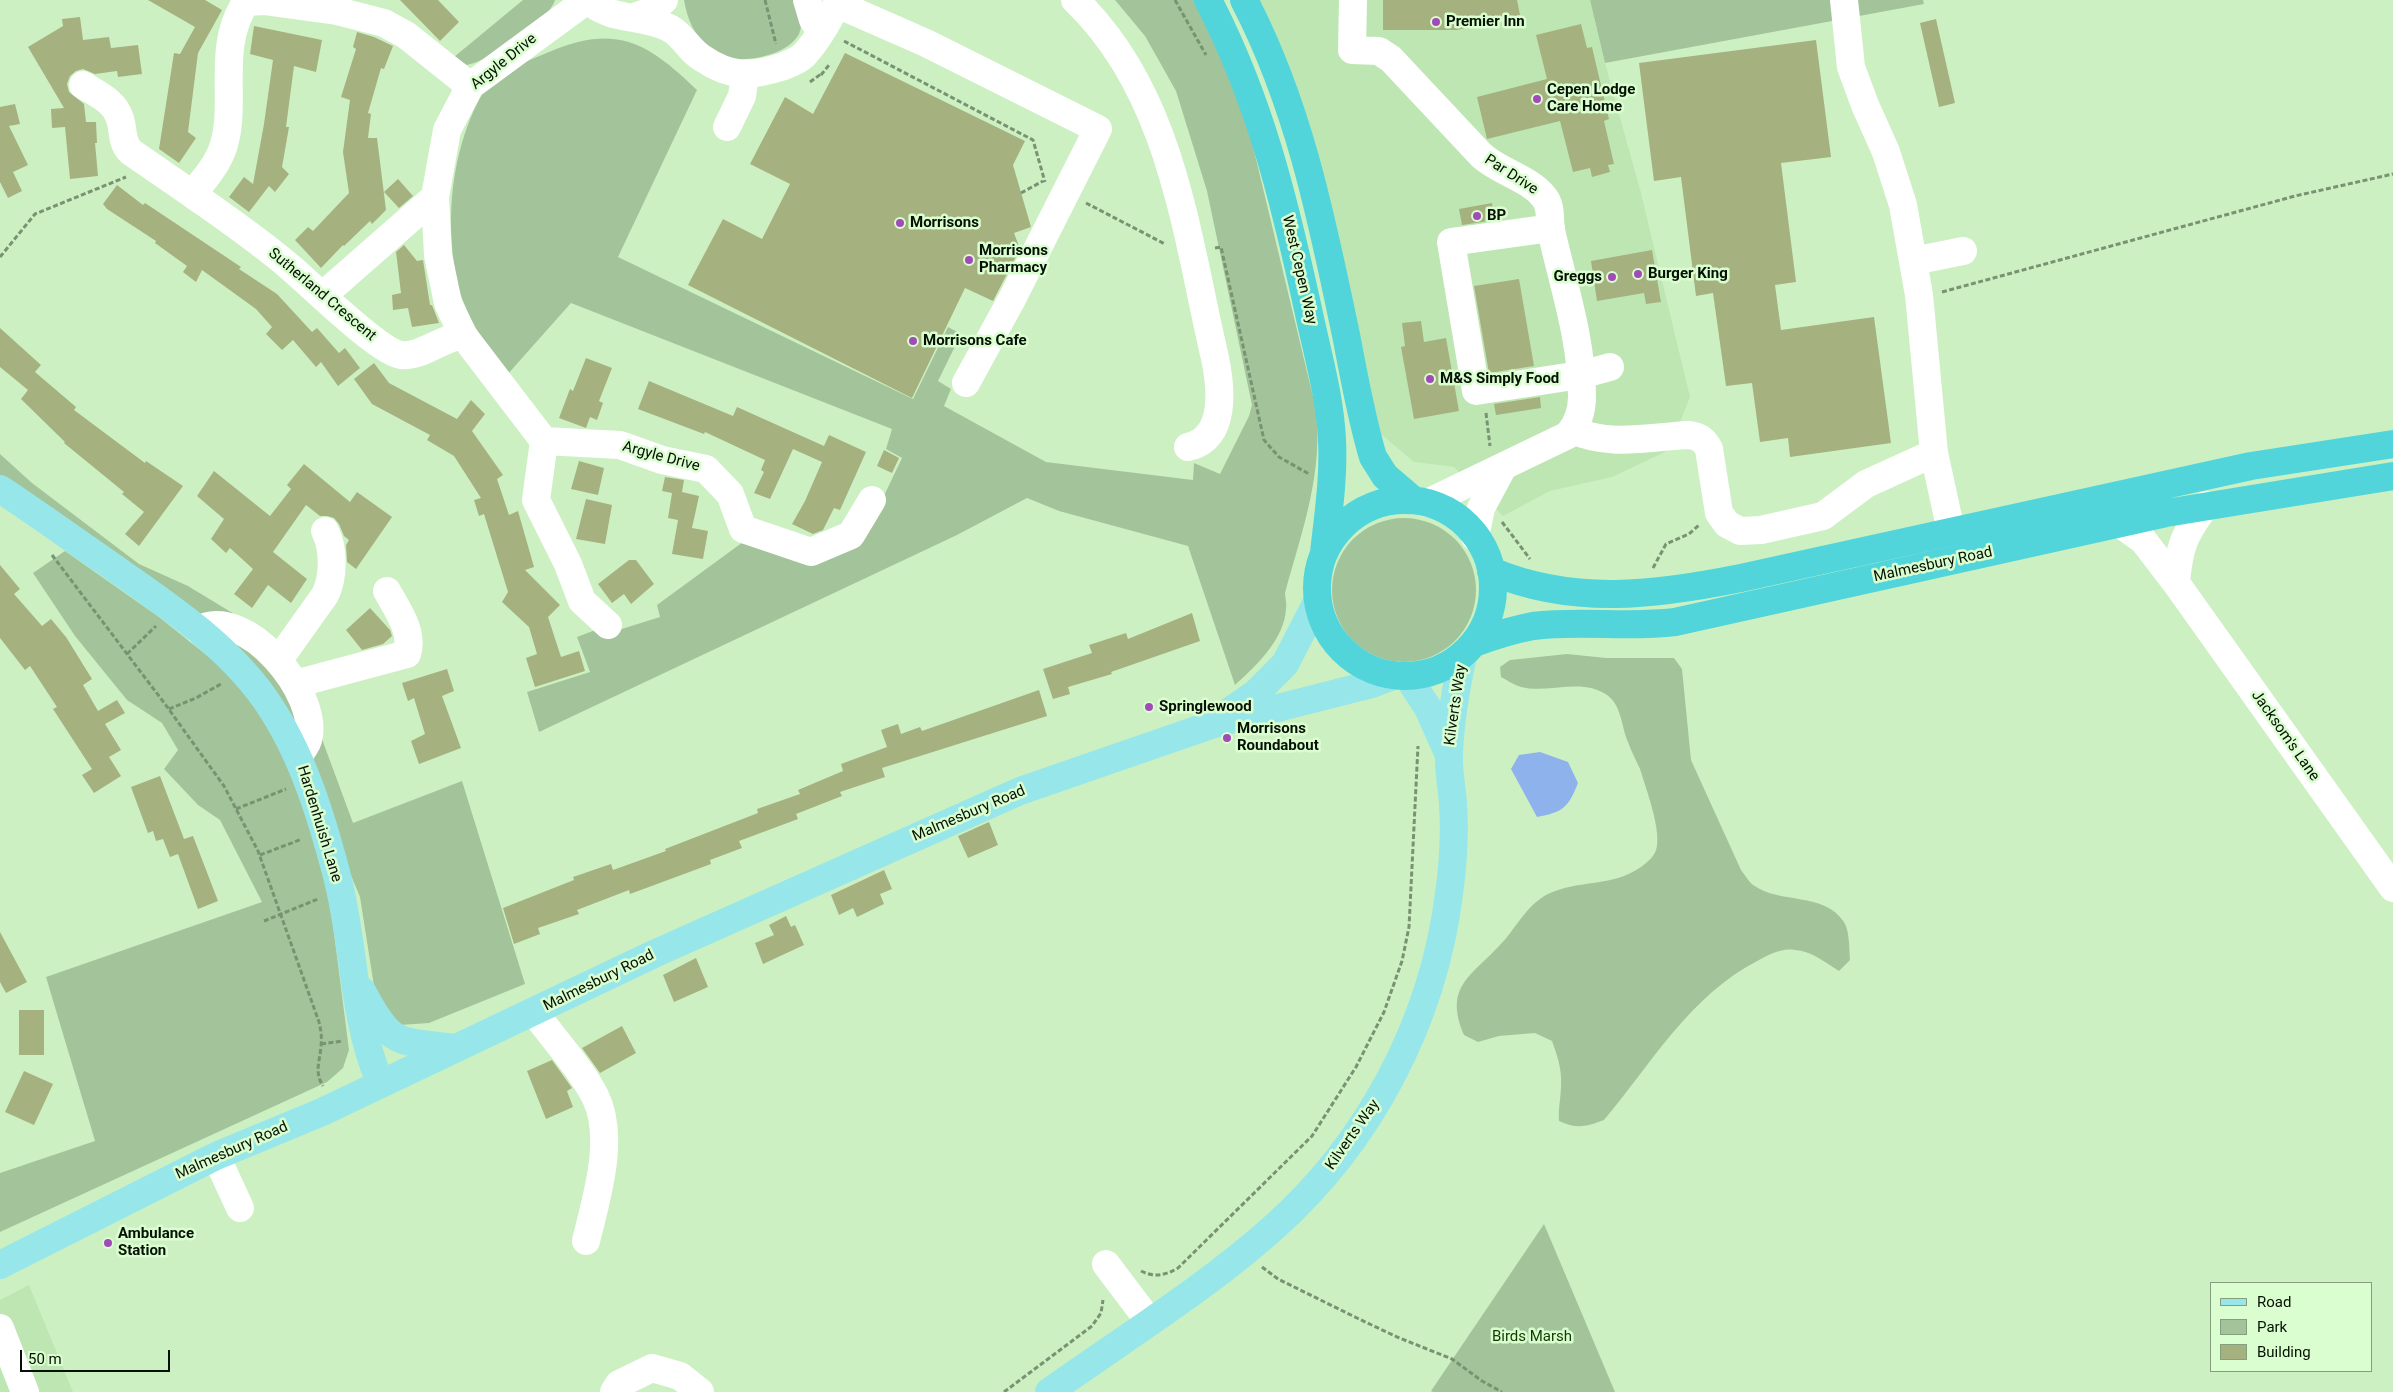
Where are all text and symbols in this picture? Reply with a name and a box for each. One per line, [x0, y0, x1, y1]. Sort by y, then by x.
place label: Premier Inn [1446, 13, 1525, 31]
marker: Premier Inn [1430, 16, 1442, 28]
street label: Argyle Drive [468, 30, 540, 94]
place label: Cepen Lodge Care Home [1547, 81, 1635, 116]
marker: Cepen Lodge Care Home [1531, 93, 1543, 105]
street label: Par Drive [1481, 151, 1541, 199]
place label: BP [1487, 207, 1506, 225]
marker: BP [1471, 210, 1483, 222]
place label: Morrisons [910, 214, 979, 232]
street label: West Cepen Way [1278, 214, 1320, 326]
marker: Morrisons [894, 217, 906, 229]
place label: Morrisons Pharmacy [979, 242, 1048, 277]
street label: Sutherland Crescent [264, 245, 380, 345]
marker: Morrisons Pharmacy [963, 254, 975, 266]
place label: Burger King [1648, 265, 1728, 283]
place label: Greggs [1553, 268, 1602, 286]
marker: Burger King [1632, 268, 1644, 280]
marker: Greggs [1606, 271, 1618, 283]
place label: Morrisons Cafe [923, 332, 1027, 350]
marker: Morrisons Cafe [907, 335, 919, 347]
place label: M&S Simply Food [1440, 370, 1559, 388]
marker: M&S Simply Food [1424, 373, 1436, 385]
street label: Argyle Drive [620, 438, 702, 476]
street label: Malmesbury Road [1872, 544, 1994, 586]
street label: Kilverts Way [1441, 663, 1471, 747]
street label: Jacksom's Lane [2247, 687, 2323, 785]
place label: Springlewood [1159, 698, 1252, 716]
marker: Springlewood [1143, 701, 1155, 713]
place label: Morrisons Roundabout [1237, 720, 1319, 755]
marker: Morrisons Roundabout [1221, 732, 1233, 744]
street label: Hardenhuish Lane [293, 764, 345, 884]
street label: Malmesbury Road [910, 782, 1028, 846]
street label: Malmesbury Road [541, 946, 657, 1016]
street label: Kilverts Way [1322, 1096, 1384, 1174]
street label: Malmesbury Road [173, 1118, 291, 1184]
place label: Ambulance Station [118, 1225, 194, 1260]
marker: Ambulance Station [102, 1237, 114, 1249]
legend [2210, 1282, 2373, 1372]
text: Road [2257, 1293, 2291, 1311]
text: Park [2257, 1318, 2287, 1336]
park label: Birds Marsh [1492, 1328, 1572, 1346]
scale bar [22, 1340, 172, 1372]
text: Building [2257, 1343, 2311, 1361]
text: 50 m [28, 1350, 62, 1368]

